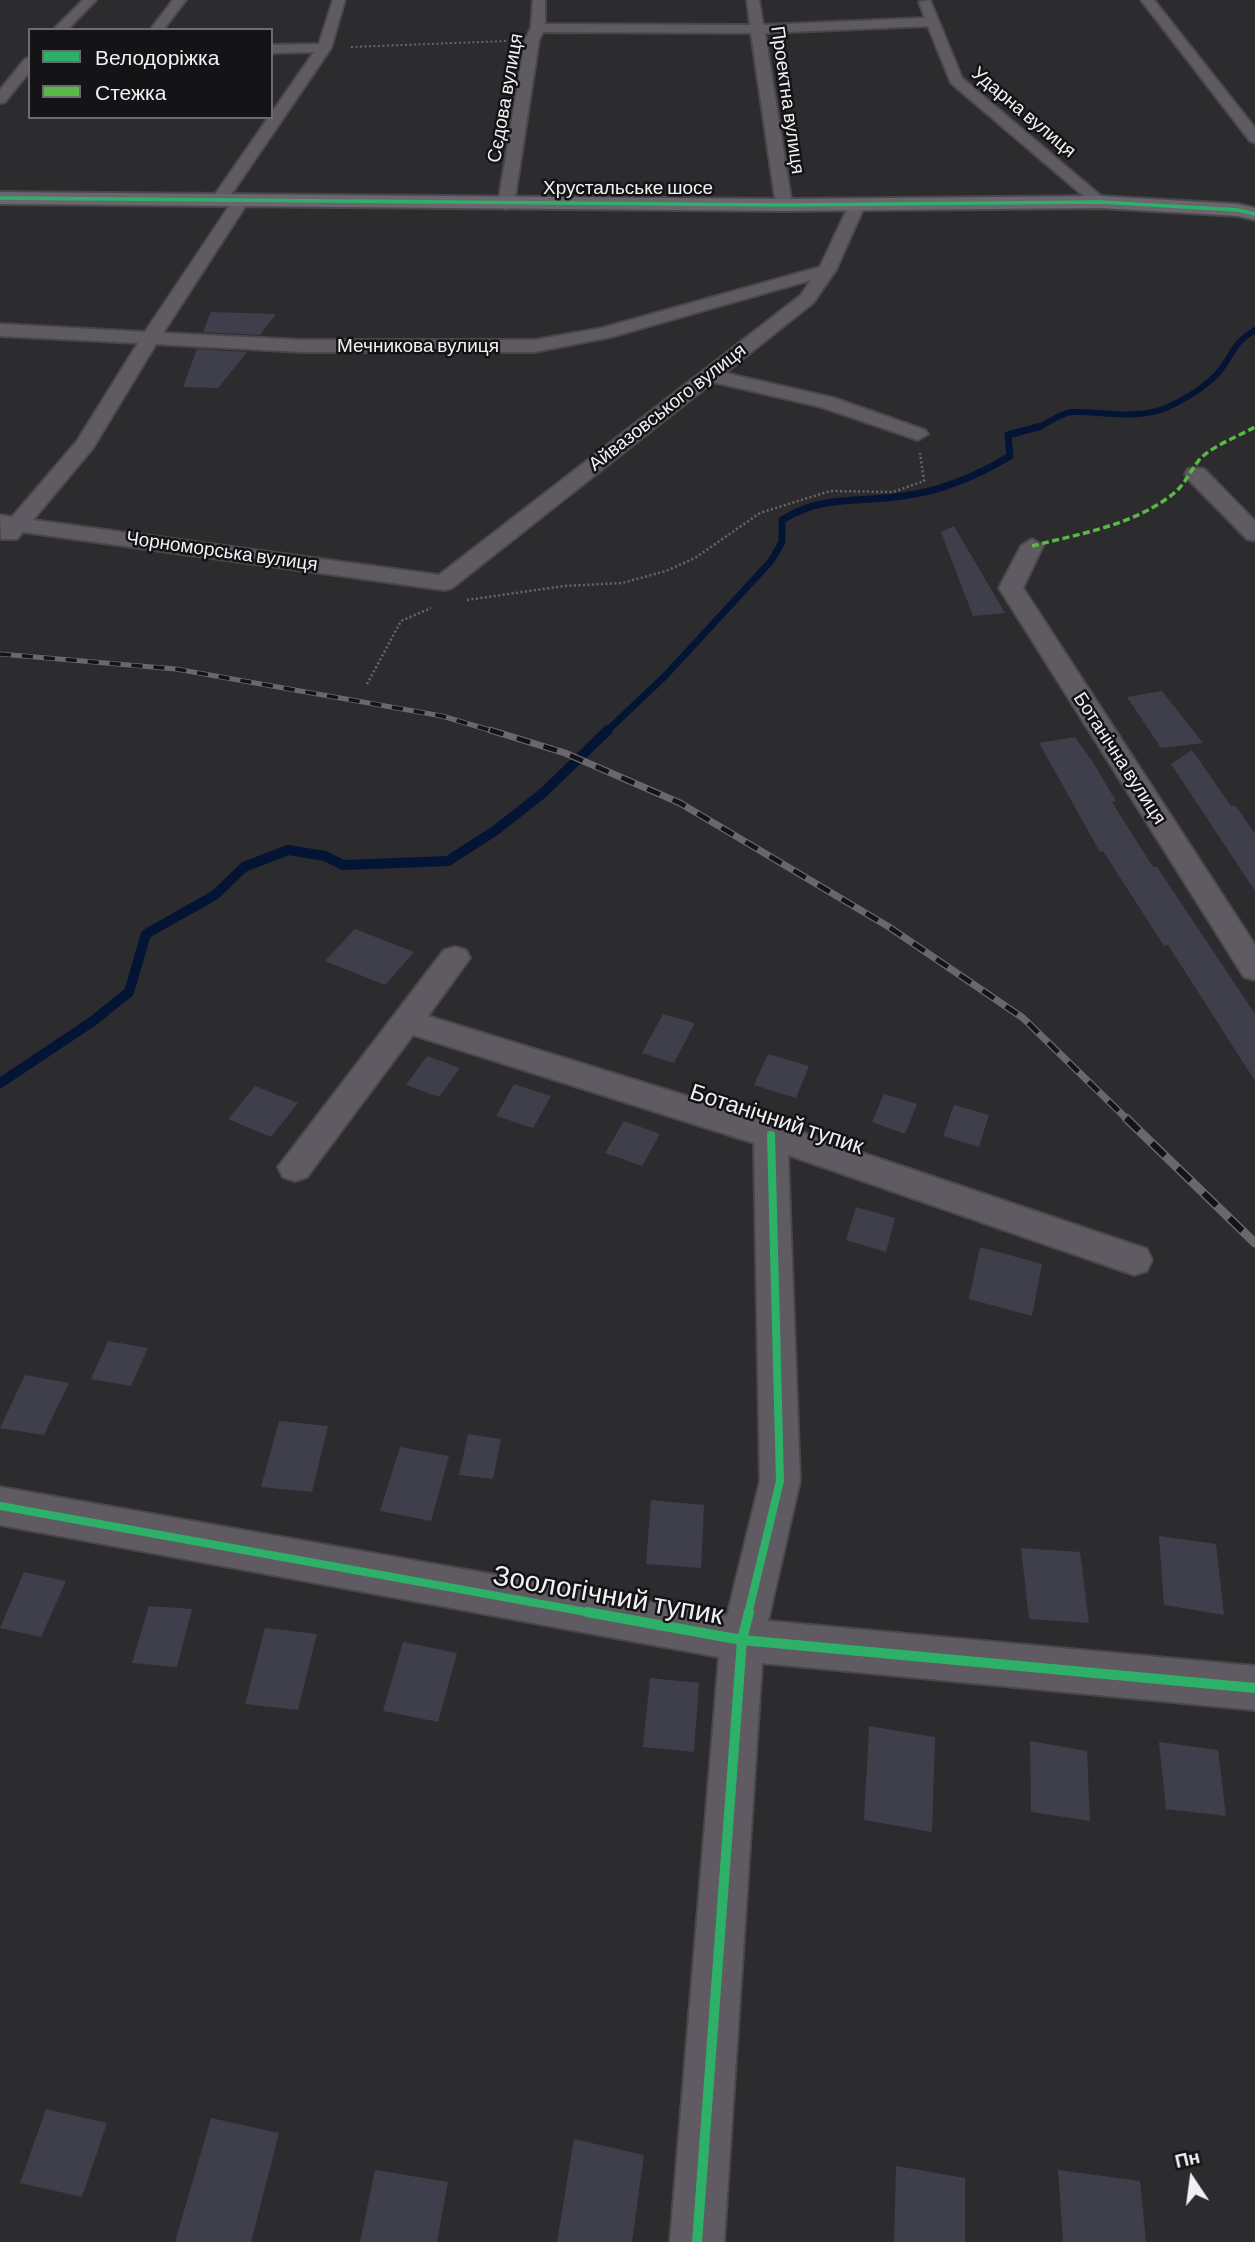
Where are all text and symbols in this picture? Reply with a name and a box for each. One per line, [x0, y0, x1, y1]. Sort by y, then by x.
street label: Проектна вулиця [766, 25, 810, 175]
legend [28, 28, 273, 119]
street label: Сєдова вулиця [482, 32, 528, 164]
text: Велодоріжка [95, 44, 219, 69]
street label: Ударна вулиця [967, 62, 1081, 162]
text: Стежка [95, 79, 166, 104]
street label: Хрустальське шосе [543, 177, 713, 199]
street label: Мечникова вулиця [337, 335, 499, 357]
street label: Айвазовського вулиця [584, 338, 750, 476]
street label: Чорноморська вулиця [125, 526, 319, 576]
street label: Ботанічна вулиця [1069, 688, 1171, 828]
street label: Ботанічний тупик [687, 1078, 867, 1160]
street label: Зоологічний тупик [490, 1558, 726, 1632]
north arrow [1157, 2144, 1227, 2214]
text: Пн [1172, 2144, 1202, 2172]

